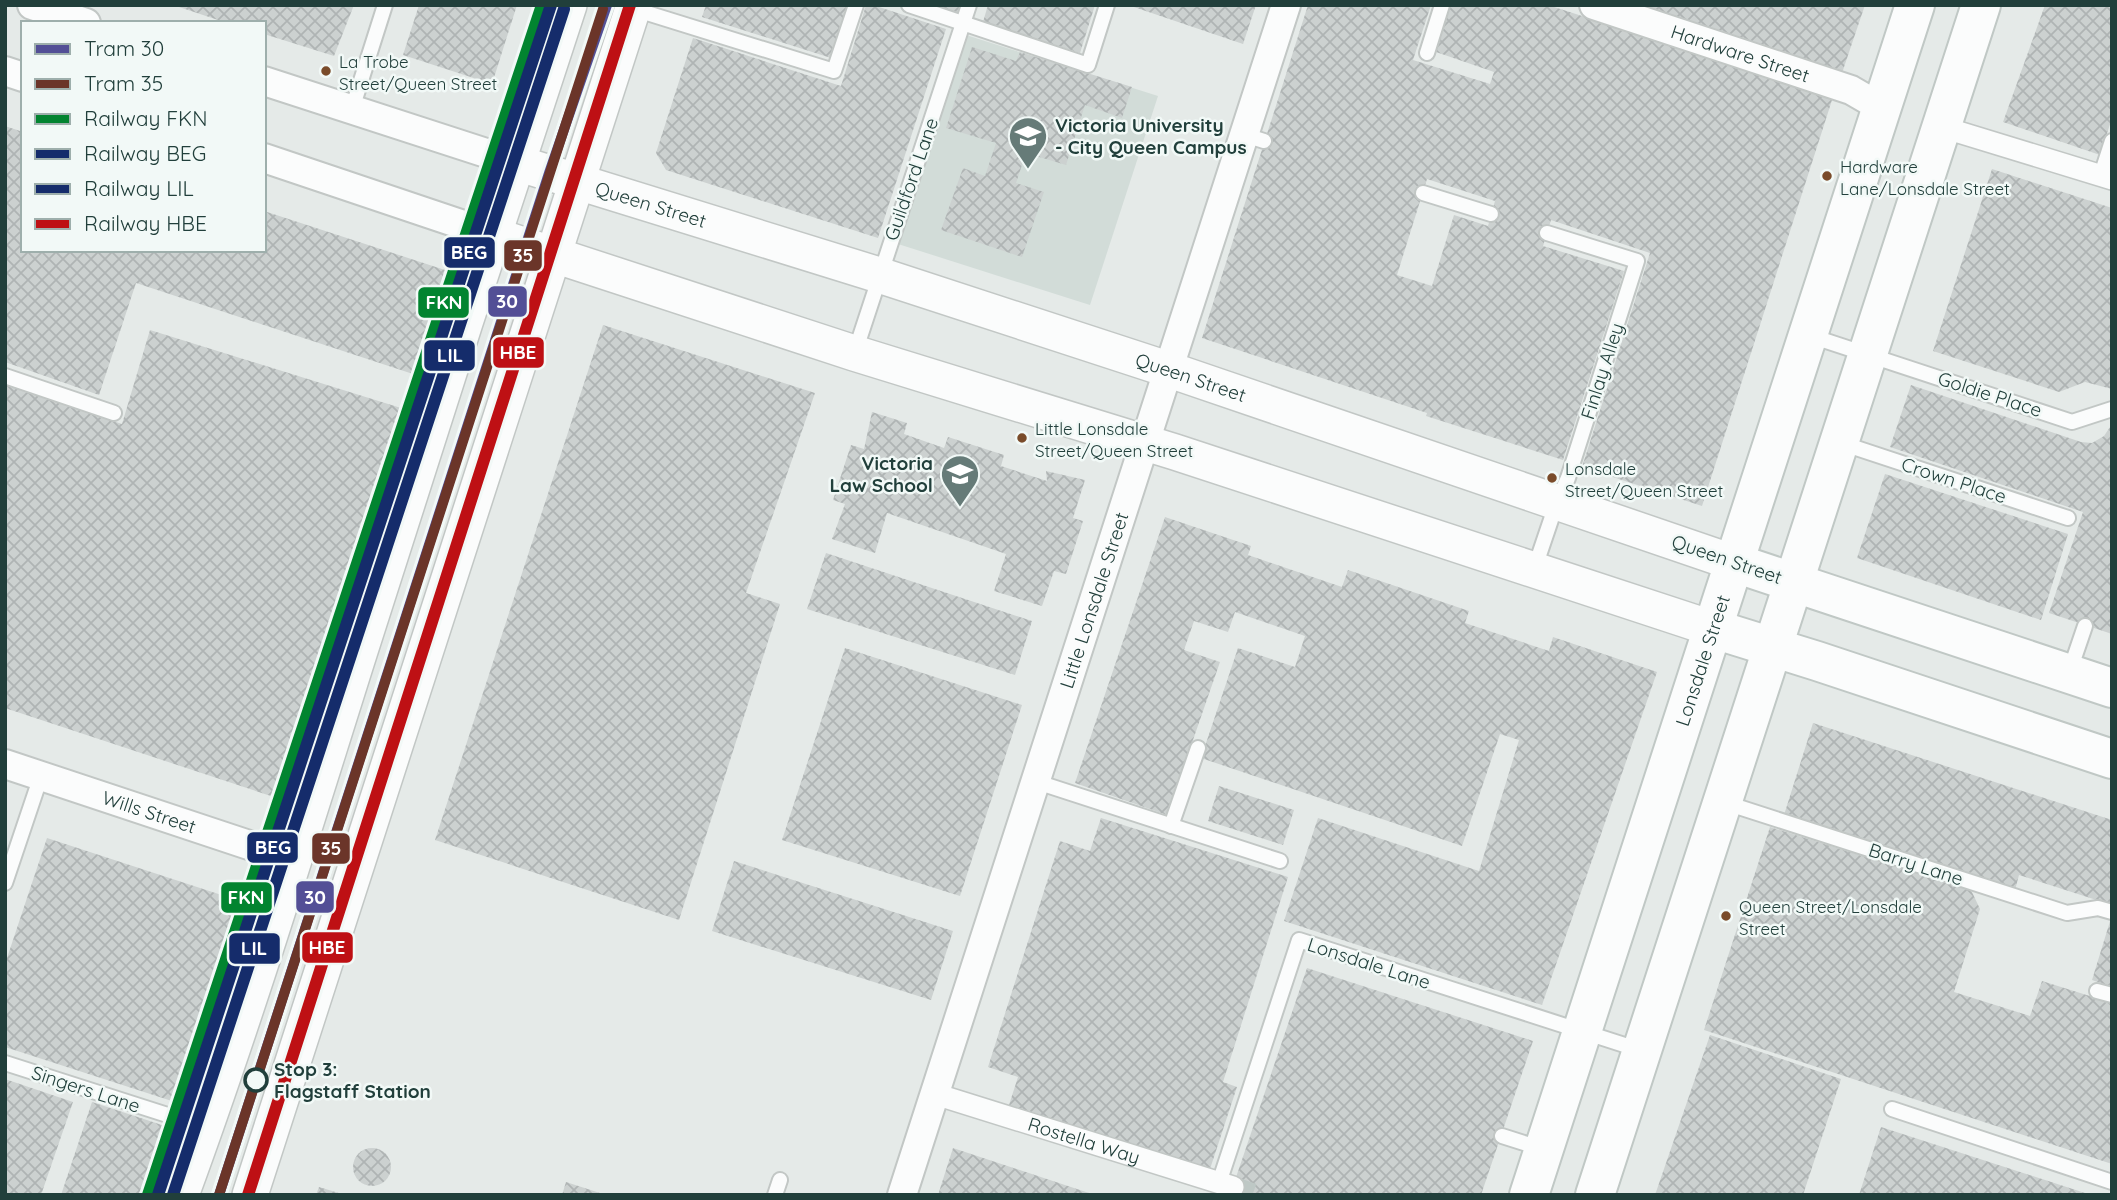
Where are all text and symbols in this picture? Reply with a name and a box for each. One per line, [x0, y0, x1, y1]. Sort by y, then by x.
street label: Hardware Street [1668, 19, 1813, 87]
legend [21, 21, 266, 252]
text: Tram 30 [84, 35, 164, 61]
place label: La Trobe Street/Queen Street [339, 51, 498, 94]
marker: La Trobe Street/Queen Street [319, 64, 333, 78]
text: Tram 35 [84, 70, 163, 96]
text: Railway FKN [84, 105, 208, 131]
place label: Victoria University - City Queen Campus [1055, 113, 1247, 159]
street label: Guildford Lane [879, 114, 943, 244]
school or university icon: Victoria University - City Queen Campus [1007, 115, 1049, 170]
text: Railway BEG [84, 140, 206, 166]
place label: Hardware Lane/Lonsdale Street [1840, 156, 2010, 199]
marker: Hardware Lane/Lonsdale Street [1820, 169, 1834, 183]
text: Railway LIL [84, 175, 194, 201]
street label: Queen Street [592, 176, 709, 233]
text: Railway HBE [84, 210, 207, 236]
line badge: BEG [443, 236, 496, 269]
line badge: 35 [503, 239, 543, 272]
text: BEG [451, 240, 487, 264]
text: 35 [512, 243, 534, 267]
line badge: 30 [487, 285, 528, 318]
line badge: FKN [417, 286, 470, 319]
text: 30 [496, 289, 518, 313]
text: FKN [425, 290, 463, 314]
street label: Finlay Alley [1575, 320, 1629, 422]
line badge: HBE [492, 336, 545, 369]
line badge: LIL [423, 339, 476, 372]
text: HBE [500, 340, 537, 364]
text: LIL [437, 343, 463, 367]
street label: Queen Street [1132, 348, 1249, 407]
street label: Goldie Place [1935, 366, 2045, 422]
place label: Little Lonsdale Street/Queen Street [1035, 418, 1194, 461]
marker: Little Lonsdale Street/Queen Street [1015, 431, 1029, 445]
place label: Victoria Law School [829, 451, 933, 497]
street label: Crown Place [1898, 452, 2010, 508]
school or university icon: Victoria Law School [939, 453, 981, 508]
place label: Lonsdale Street/Queen Street [1565, 458, 1724, 501]
marker: Lonsdale Street/Queen Street [1545, 471, 1559, 485]
street label: Little Lonsdale Street [1054, 509, 1134, 691]
street label: Queen Street [1669, 529, 1785, 589]
street label: Lonsdale Street [1670, 592, 1735, 729]
street label: Wills Street [99, 785, 199, 839]
line badge: BEG [246, 831, 299, 864]
line badge: 35 [311, 832, 351, 865]
text: BEG [255, 835, 291, 859]
text: 35 [320, 836, 342, 860]
street label: Barry Lane [1866, 837, 1966, 891]
line badge: 30 [295, 880, 335, 914]
line badge: FKN [220, 881, 273, 914]
text: FKN [227, 885, 265, 909]
text: 30 [304, 885, 326, 909]
place label: Queen Street/Lonsdale Street [1739, 896, 1922, 939]
marker: Queen Street/Lonsdale Street [1719, 909, 1733, 923]
line badge: HBE [301, 931, 354, 964]
line badge: LIL [228, 932, 281, 965]
street label: Lonsdale Lane [1304, 932, 1434, 994]
text: HBE [309, 935, 346, 959]
text: LIL [241, 936, 267, 960]
place label: Stop 3: Flagstaff Station [274, 1057, 431, 1103]
street label: Singers Lane [29, 1060, 143, 1118]
marker: Stop 3: Flagstaff Station [244, 1068, 268, 1092]
street label: Rostella Way [1025, 1112, 1143, 1169]

